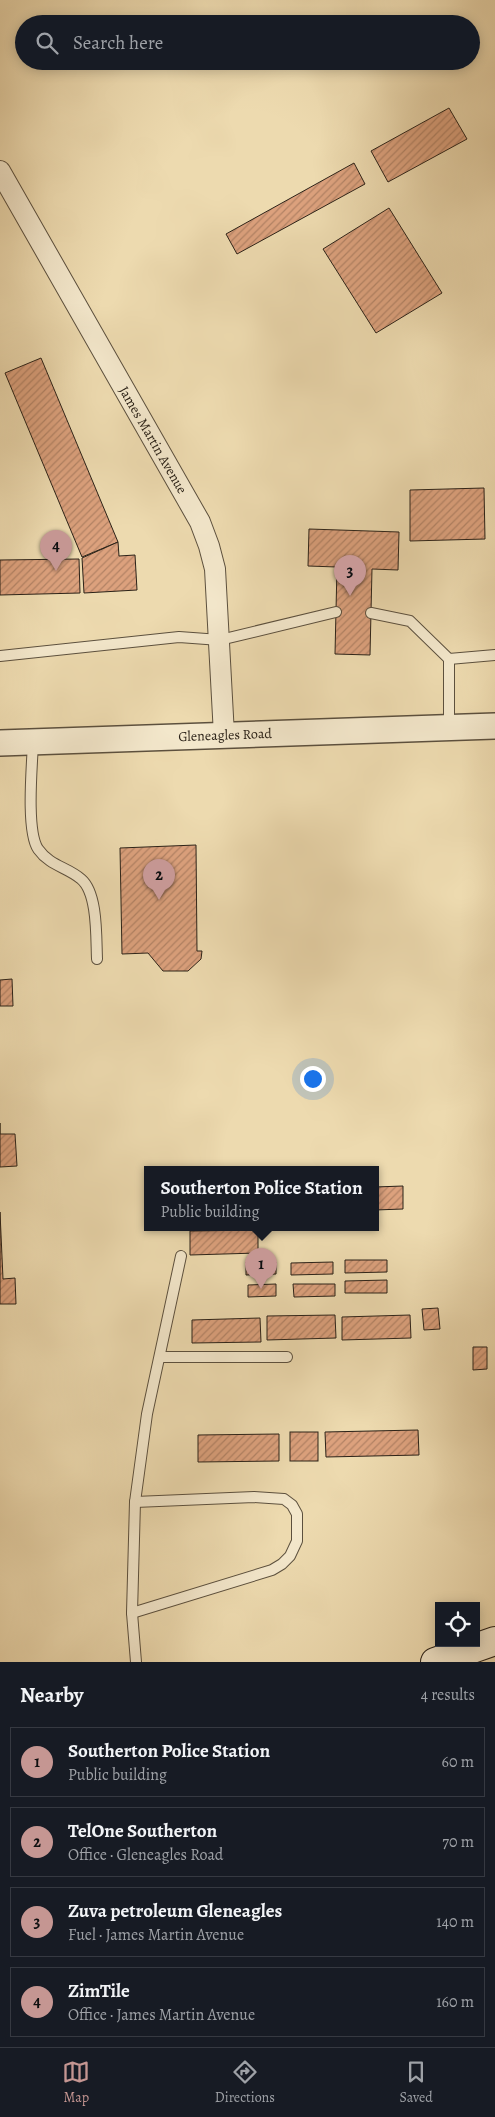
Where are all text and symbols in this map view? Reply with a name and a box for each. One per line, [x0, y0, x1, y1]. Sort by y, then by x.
search box [15, 15, 480, 70]
icon: search [33, 29, 61, 57]
text: Search here [73, 30, 163, 56]
street label: James Martin Avenue [114, 383, 192, 497]
pin: 4 [40, 530, 72, 571]
pin: 3 [334, 555, 366, 596]
street label: Gleneagles Road [178, 724, 273, 746]
pin: 2 [143, 859, 175, 900]
your location [300, 1066, 326, 1092]
popup [144, 1166, 379, 1231]
text: Southerton Police Station [160, 1175, 363, 1201]
text: Public building [160, 1201, 259, 1223]
pin: 1 [245, 1248, 277, 1289]
map controls [435, 1602, 480, 1647]
button: locate [435, 1602, 480, 1647]
text: Nearby [20, 1681, 83, 1709]
text: 4 results [421, 1684, 475, 1706]
text: Southerton Police Station [68, 1738, 270, 1764]
text: 1 [34, 1751, 40, 1773]
text: 60 m [442, 1751, 474, 1773]
text: Public building [68, 1764, 167, 1786]
text: TelOne Southerton [68, 1818, 217, 1844]
text: 2 [33, 1831, 41, 1853]
text: 70 m [442, 1831, 474, 1853]
text: Office · Gleneagles Road [68, 1844, 223, 1866]
text: Zuva petroleum Gleneagles [68, 1898, 282, 1924]
text: 3 [34, 1911, 40, 1933]
text: 140 m [436, 1911, 474, 1933]
text: Fuel · James Martin Avenue [68, 1924, 244, 1946]
text: ZimTile [68, 1978, 130, 2004]
text: 4 [33, 1991, 41, 2013]
text: 160 m [436, 1991, 474, 2013]
text: Office · James Martin Avenue [68, 2004, 255, 2026]
tab: Map [62, 2058, 90, 2107]
tab: Directions [215, 2058, 275, 2107]
tab: Saved [400, 2058, 433, 2107]

